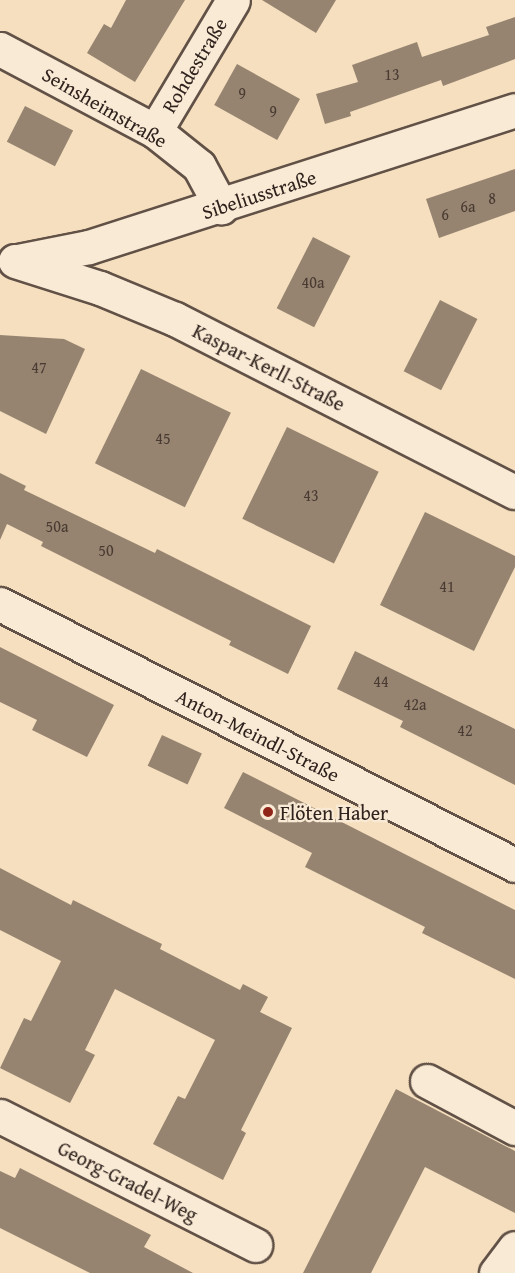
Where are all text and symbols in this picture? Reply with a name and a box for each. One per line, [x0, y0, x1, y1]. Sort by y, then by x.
street label: Rohdestraße [156, 13, 232, 117]
street label: Seinsheimstraße [38, 62, 172, 152]
house number: 13 [384, 64, 400, 84]
house number: 9 [238, 83, 246, 103]
house number: 9 [269, 101, 277, 121]
street label: Sibeliusstraße [199, 164, 319, 224]
house number: 8 [488, 188, 496, 208]
house number: 6a [460, 196, 476, 216]
house number: 6 [441, 204, 449, 224]
house number: 40a [302, 272, 324, 292]
street label: Kaspar-Kerll-Straße [189, 318, 349, 416]
house number: 47 [31, 357, 47, 377]
house number: 45 [155, 428, 171, 448]
house number: 43 [303, 485, 319, 505]
house number: 50a [46, 516, 68, 536]
house number: 50 [98, 540, 114, 560]
house number: 41 [439, 576, 455, 596]
house number: 44 [373, 671, 389, 691]
street label: Anton-Meindl-Straße [172, 683, 344, 787]
house number: 42a [404, 694, 426, 714]
house number: 42 [457, 720, 473, 740]
place label: Flöten Haber [280, 800, 388, 824]
marker: Flöten Haber [261, 805, 275, 819]
street label: Georg-Gradel-Weg [54, 1135, 202, 1227]

